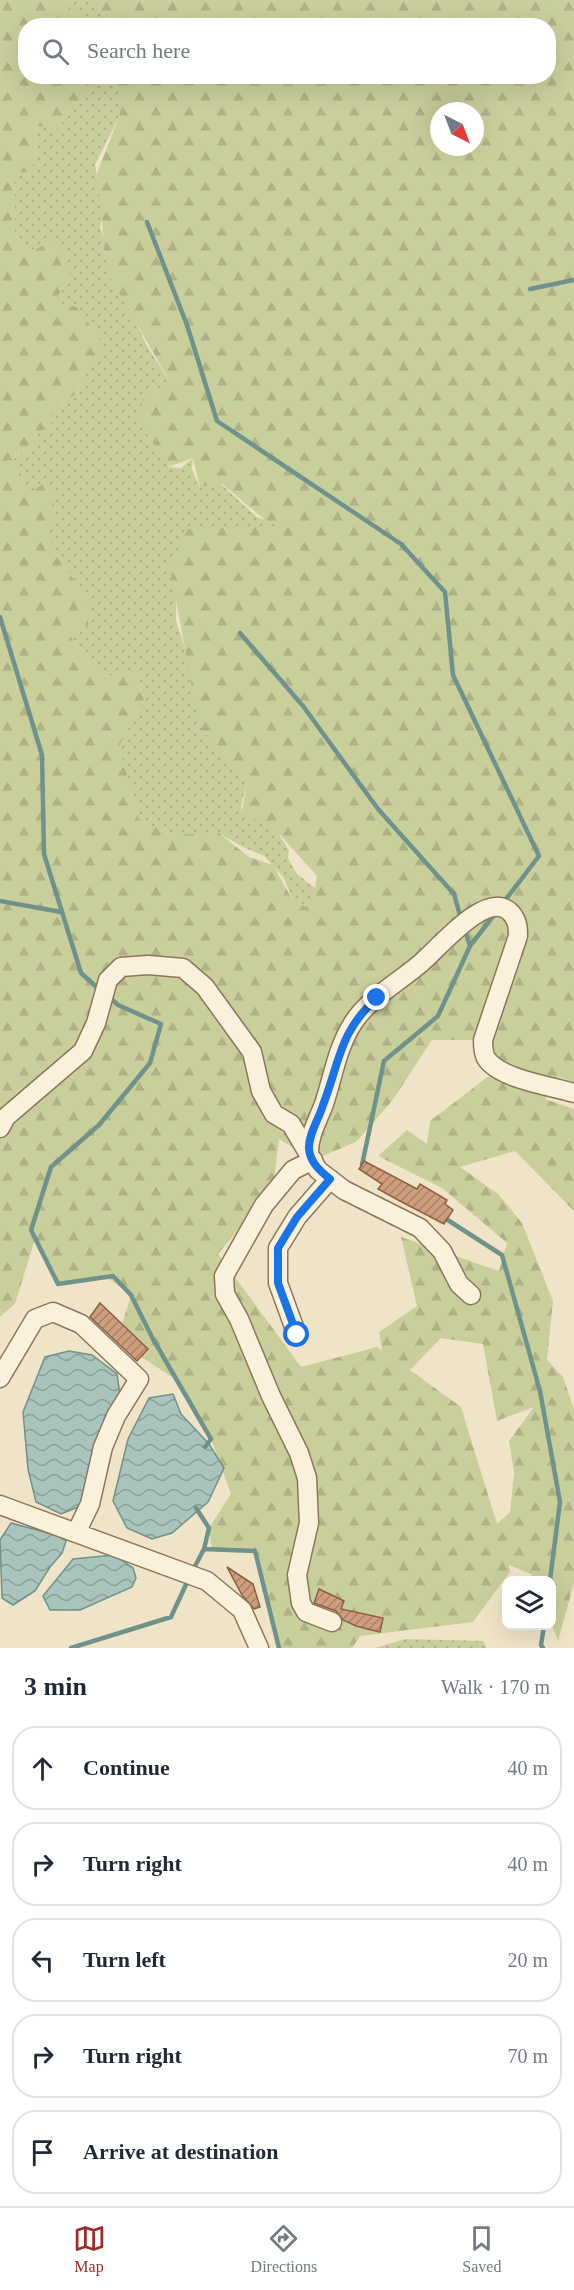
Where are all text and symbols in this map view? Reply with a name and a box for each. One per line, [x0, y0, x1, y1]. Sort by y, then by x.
search box [18, 18, 556, 84]
icon: search [39, 35, 72, 68]
text: Search here [87, 38, 190, 63]
north arrow [430, 102, 484, 156]
route end [363, 984, 389, 1010]
route start [283, 1321, 309, 1347]
map controls [502, 1576, 556, 1630]
button: layers [502, 1576, 556, 1630]
text: 3 min [24, 1672, 87, 1701]
text: Walk · 170 m [441, 1676, 550, 1698]
icon: ahead [26, 1752, 59, 1785]
text: Continue [83, 1755, 170, 1780]
text: 40 m [507, 1757, 548, 1779]
icon: right [26, 1848, 59, 1881]
text: Turn right [83, 1851, 182, 1876]
text: 40 m [507, 1853, 548, 1875]
icon: left [26, 1944, 59, 1977]
text: Turn left [83, 1947, 166, 1972]
text: 20 m [507, 1949, 548, 1971]
icon: right [26, 2040, 59, 2073]
text: Turn right [83, 2043, 182, 2068]
text: 70 m [507, 2045, 548, 2067]
icon: arrive [26, 2136, 59, 2169]
text: Arrive at destination [83, 2139, 279, 2164]
tab: Map [73, 2222, 106, 2276]
tab: Directions [251, 2222, 317, 2276]
tab: Saved [462, 2222, 501, 2276]

